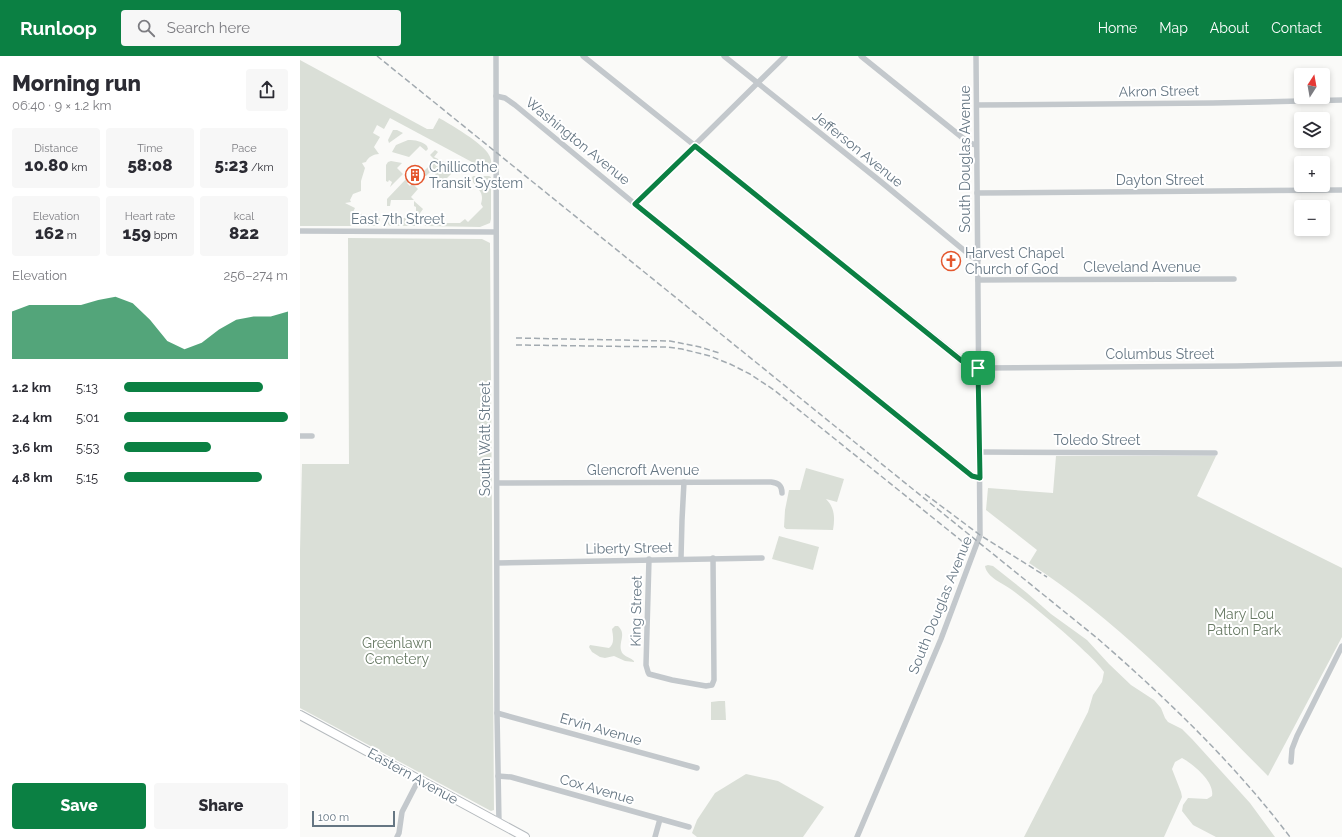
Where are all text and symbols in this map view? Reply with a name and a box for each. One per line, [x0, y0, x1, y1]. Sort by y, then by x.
search box [121, 10, 401, 46]
text: Runloop [20, 17, 97, 39]
icon: search [135, 17, 157, 39]
text: Search here [167, 19, 250, 37]
text: Home [1098, 20, 1137, 36]
text: Map [1159, 20, 1188, 36]
text: About [1210, 20, 1249, 36]
text: Contact [1271, 20, 1322, 36]
north arrow [1294, 68, 1330, 104]
map controls [1294, 68, 1330, 236]
button: share [246, 69, 288, 111]
text: Morning run [12, 70, 141, 96]
street label: Akron Street [1119, 82, 1200, 100]
street label: South Douglas Avenue [957, 85, 973, 233]
street label: Washington Avenue [523, 94, 633, 188]
text: 06:40 · 9 × 1.2 km [12, 98, 112, 113]
street label: Jefferson Avenue [810, 108, 906, 190]
button: layers [1294, 112, 1330, 148]
text: Distance [34, 142, 78, 155]
text: Time [137, 142, 163, 155]
text: Pace [231, 142, 257, 155]
text: 10.80 [25, 155, 69, 175]
text: 58:08 [127, 155, 173, 175]
text: 5:23 [214, 155, 248, 175]
button: + [1294, 156, 1330, 192]
place label: Chillicothe Transit System [429, 159, 523, 191]
text: km [69, 161, 87, 174]
text: /km [248, 161, 274, 174]
building icon: Chillicothe Transit System [404, 164, 426, 186]
street label: Dayton Street [1116, 172, 1205, 188]
button: − [1294, 200, 1330, 236]
text: Elevation [33, 210, 79, 223]
text: Heart rate [125, 210, 175, 223]
text: kcal [234, 210, 254, 223]
street label: East 7th Street [351, 211, 445, 227]
text: 162 [35, 223, 64, 243]
text: 159 [123, 223, 151, 243]
text: 822 [229, 223, 259, 243]
text: m [64, 229, 77, 242]
text: bpm [151, 229, 177, 242]
place label: Harvest Chapel Church of God [965, 245, 1065, 277]
church icon: Harvest Chapel Church of God [940, 250, 962, 272]
street label: Cleveland Avenue [1083, 259, 1201, 275]
text: Elevation [12, 268, 67, 283]
text: 256–274 m [224, 268, 288, 283]
street label: Columbus Street [1105, 346, 1215, 362]
pin [961, 351, 995, 385]
icon: arrive [967, 357, 989, 379]
text: 1.2 km [12, 380, 51, 395]
text: 5:13 [76, 380, 98, 395]
street label: South Watt Street [477, 382, 493, 496]
text: 2.4 km [12, 410, 52, 425]
text: 5:01 [76, 410, 99, 425]
street label: Toledo Street [1054, 432, 1141, 448]
text: 3.6 km [12, 440, 53, 455]
text: 5:53 [76, 440, 100, 455]
street label: Glencroft Avenue [587, 462, 699, 478]
text: 4.8 km [12, 470, 53, 485]
text: 5:15 [76, 470, 98, 485]
street label: South Douglas Avenue [905, 534, 975, 676]
street label: Liberty Street [585, 539, 673, 557]
street label: King Street [627, 575, 645, 647]
park label: Mary Lou Patton Park [1207, 606, 1282, 638]
park label: Greenlawn Cemetery [362, 635, 432, 667]
street label: Ervin Avenue [558, 710, 644, 748]
street label: Eastern Avenue [365, 745, 461, 807]
street label: Cox Avenue [558, 771, 636, 807]
button: Save [12, 783, 146, 829]
button: Share [154, 783, 288, 829]
scale bar [312, 809, 395, 828]
text: 100 m [318, 811, 349, 824]

